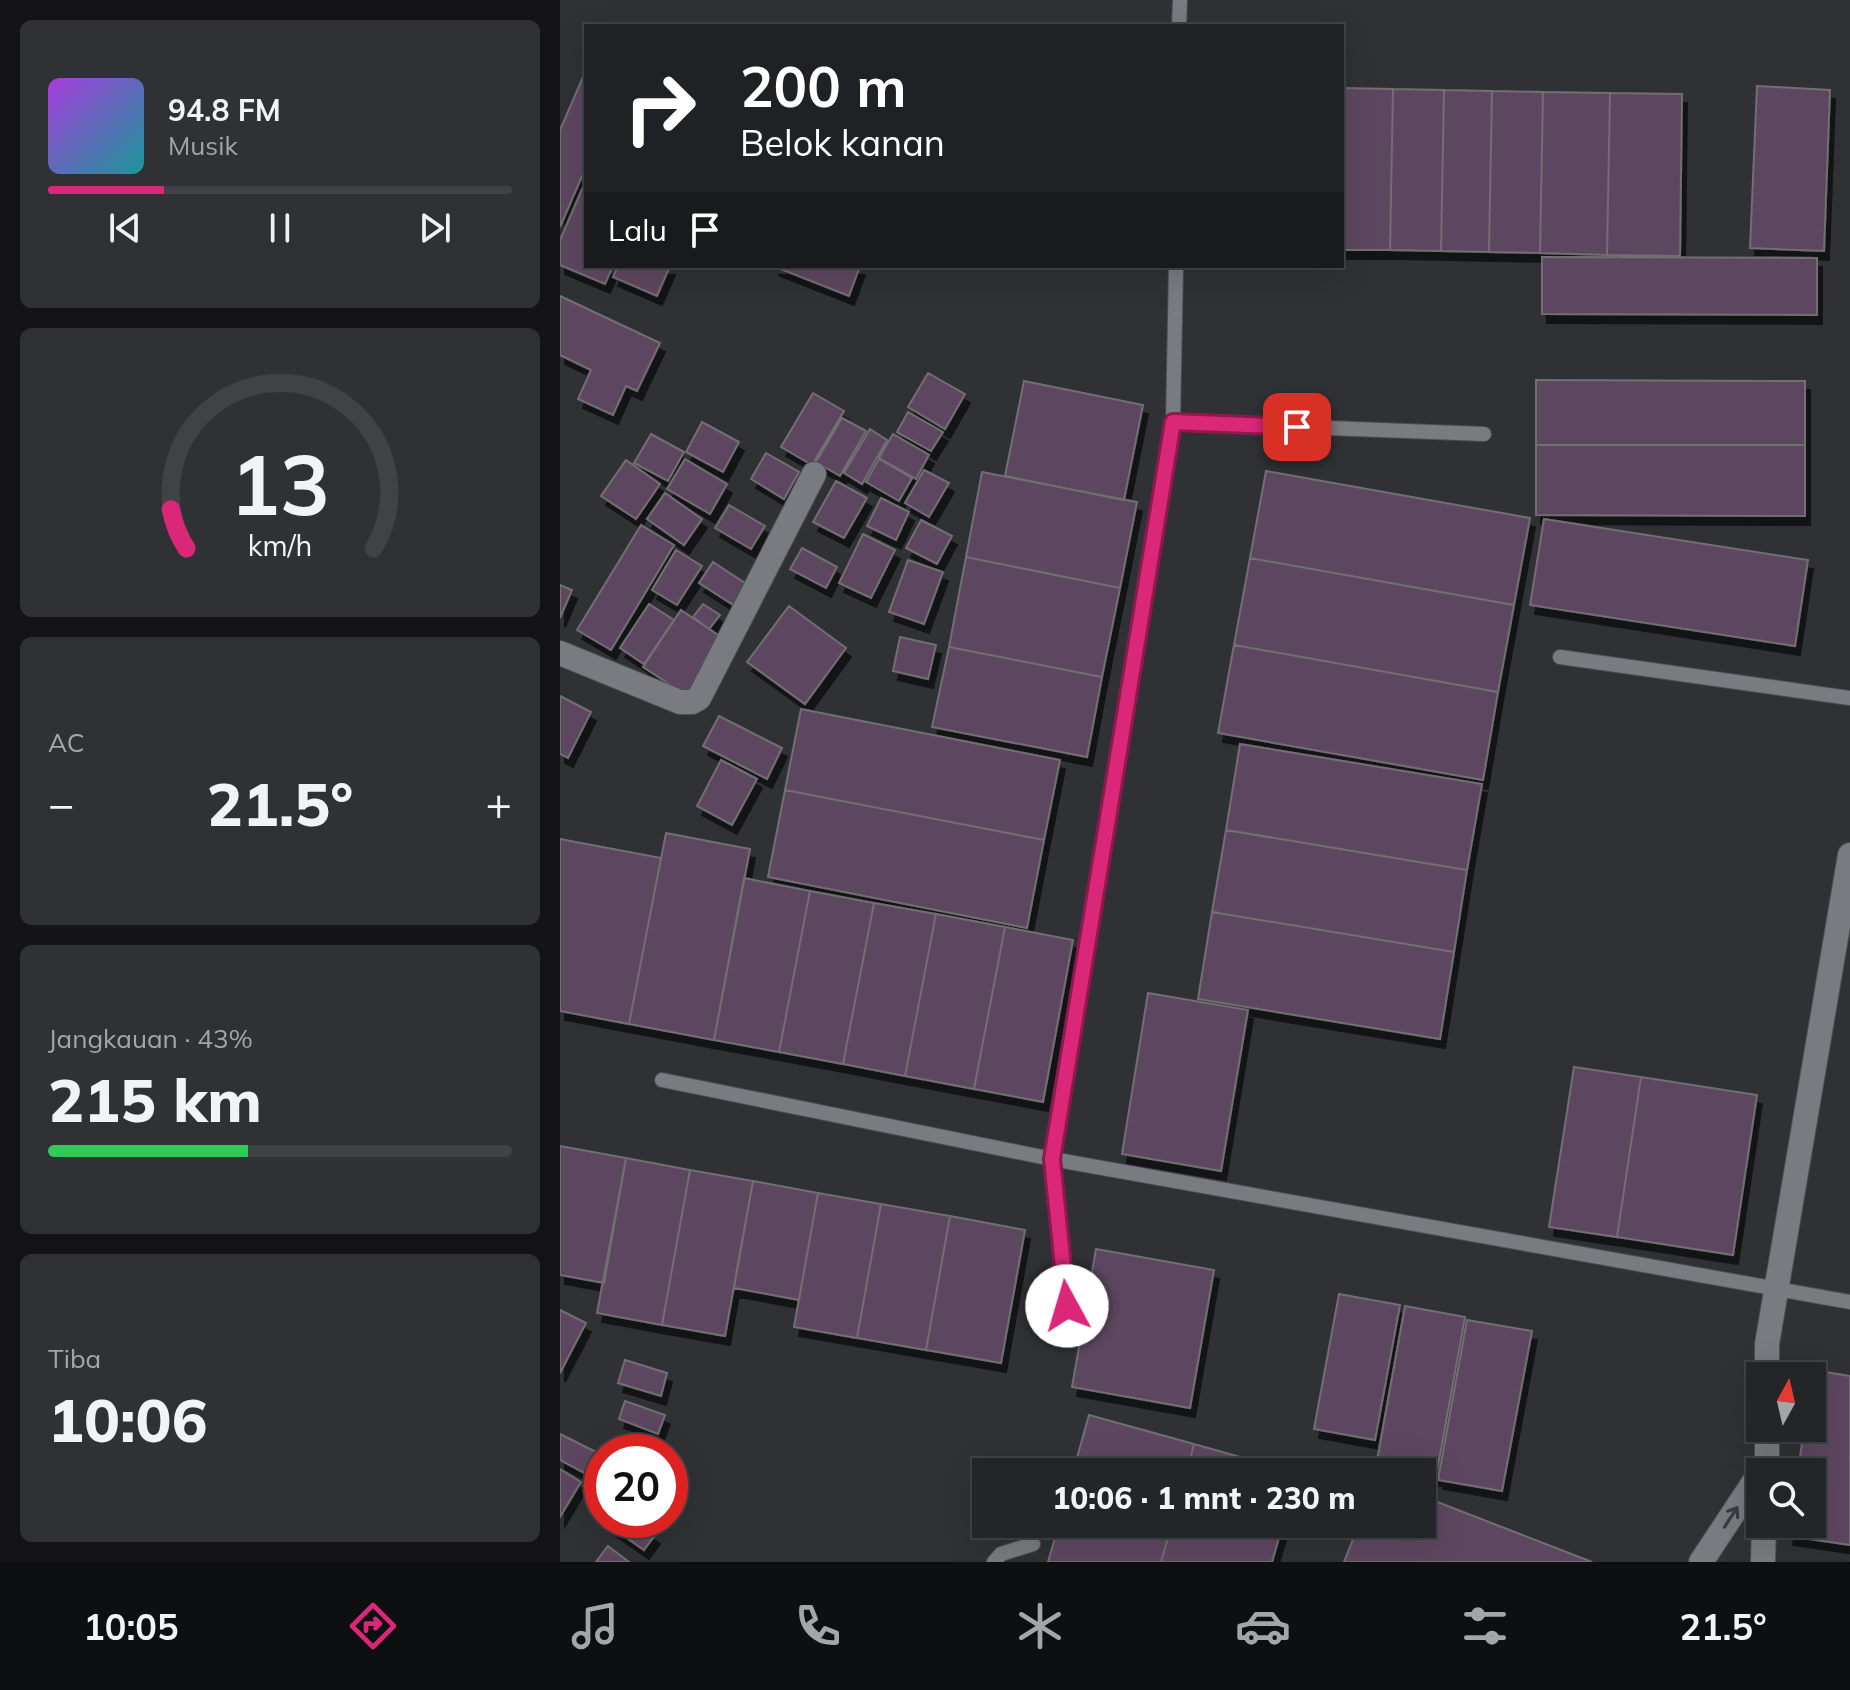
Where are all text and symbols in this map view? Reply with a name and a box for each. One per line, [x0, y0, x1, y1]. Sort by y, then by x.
text: 200 m [740, 51, 907, 121]
icon: right [608, 56, 712, 160]
text: 94.8 FM [168, 91, 281, 129]
text: Belok kanan [740, 120, 945, 165]
text: Musik [168, 129, 238, 162]
icon: previous [103, 206, 147, 250]
icon: pause [258, 206, 302, 250]
icon: next [413, 206, 457, 250]
icon: arrive [683, 208, 727, 252]
text: Lalu [608, 211, 667, 249]
pin [1263, 393, 1331, 461]
icon: arrive [1275, 405, 1319, 449]
text: 13 [230, 430, 330, 535]
text: km/h [248, 527, 312, 563]
text: AC [48, 726, 85, 759]
text: 21.5° [207, 766, 353, 841]
text: − [48, 776, 74, 831]
text: + [486, 776, 512, 831]
text: Jangkauan · 43% [48, 1022, 253, 1055]
text: 215 km [48, 1062, 262, 1137]
position arrow [1025, 1264, 1109, 1348]
text: Tiba [48, 1342, 101, 1375]
north arrow [1746, 1362, 1826, 1442]
map controls [1746, 1362, 1826, 1538]
text: 10:06 [48, 1382, 208, 1457]
speed limit sign: 20 [584, 1434, 688, 1538]
button: search [1746, 1458, 1826, 1538]
text: 10:06 · 1 mnt · 230 m [1052, 1479, 1356, 1517]
one-way arrow [1722, 1507, 1739, 1529]
icon: directions [345, 1598, 401, 1654]
icon: music [567, 1598, 623, 1654]
icon: phone [790, 1598, 846, 1654]
icon: climate [1012, 1598, 1068, 1654]
icon: car [1235, 1598, 1291, 1654]
icon: filters [1457, 1598, 1513, 1654]
text: 10:05 [83, 1604, 179, 1649]
text: 21.5° [1679, 1604, 1767, 1649]

